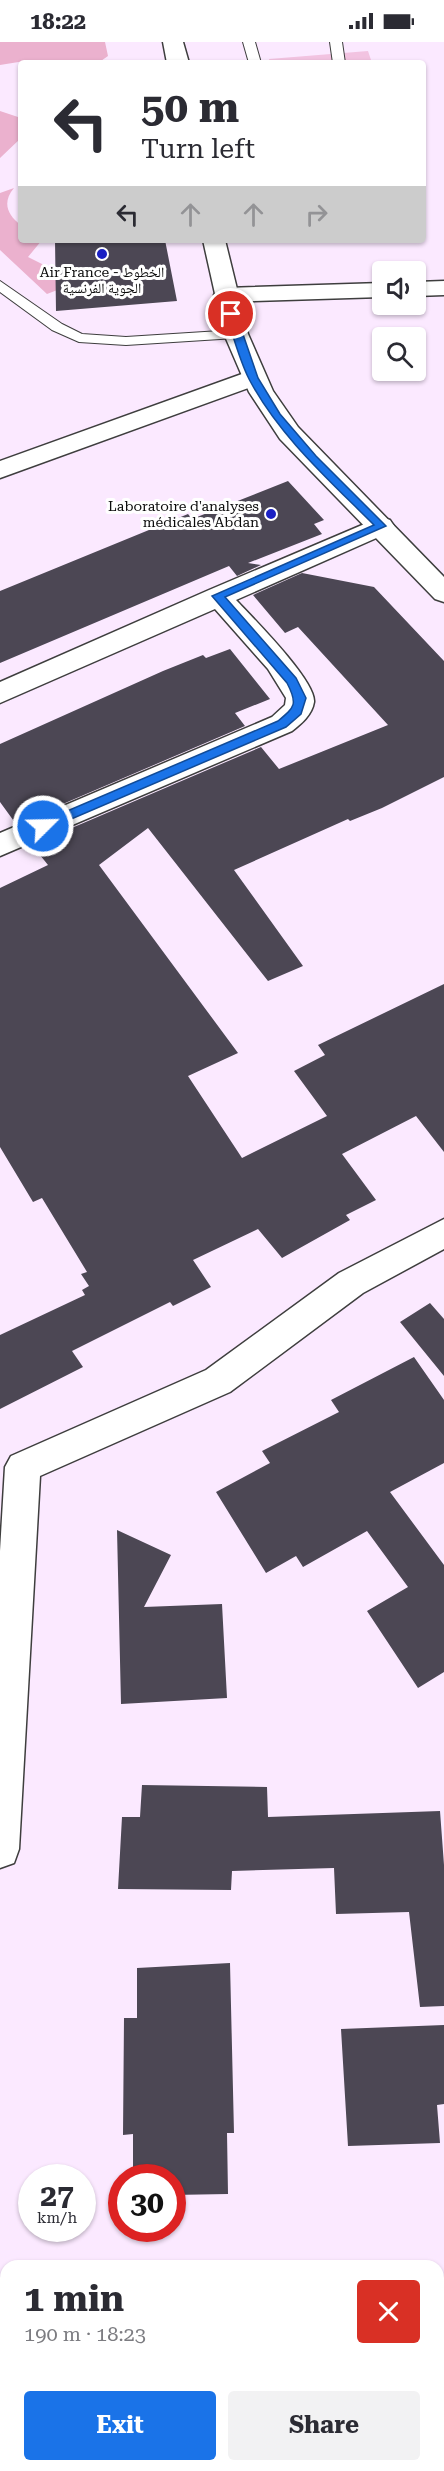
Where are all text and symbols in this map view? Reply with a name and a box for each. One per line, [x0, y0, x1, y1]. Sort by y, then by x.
text: 18:22 [30, 9, 86, 34]
text: 50 m [141, 83, 239, 132]
icon: left [42, 84, 120, 162]
text: Turn left [141, 133, 255, 165]
icon: left [111, 198, 144, 231]
icon: ahead [174, 198, 207, 231]
icon: ahead [237, 198, 270, 231]
icon: right [300, 198, 333, 231]
marker: Air France - الخطوط الجوية الفرنسية [95, 247, 109, 261]
map controls [372, 261, 426, 381]
button: sound [372, 261, 426, 315]
place label: Air France - الخطوط الجوية الفرنسية [40, 264, 164, 297]
pin [205, 288, 256, 339]
icon: arrive [214, 297, 247, 330]
button: search [372, 327, 426, 381]
place label: Laboratoire d'analyses médicales Abdan [108, 498, 259, 530]
marker: Laboratoire d'analyses médicales Abdan [264, 507, 278, 521]
position arrow [11.0, 794, 75.0, 858]
speed limit sign: 30 [108, 2164, 186, 2242]
text: 27 [40, 2178, 74, 2213]
text: km/h [37, 2209, 77, 2227]
text: 1 min [24, 2278, 124, 2320]
button: close [357, 2280, 420, 2343]
text: 190 m · 18:23 [24, 2322, 146, 2346]
button: Exit [24, 2391, 216, 2460]
button: Share [228, 2391, 420, 2460]

